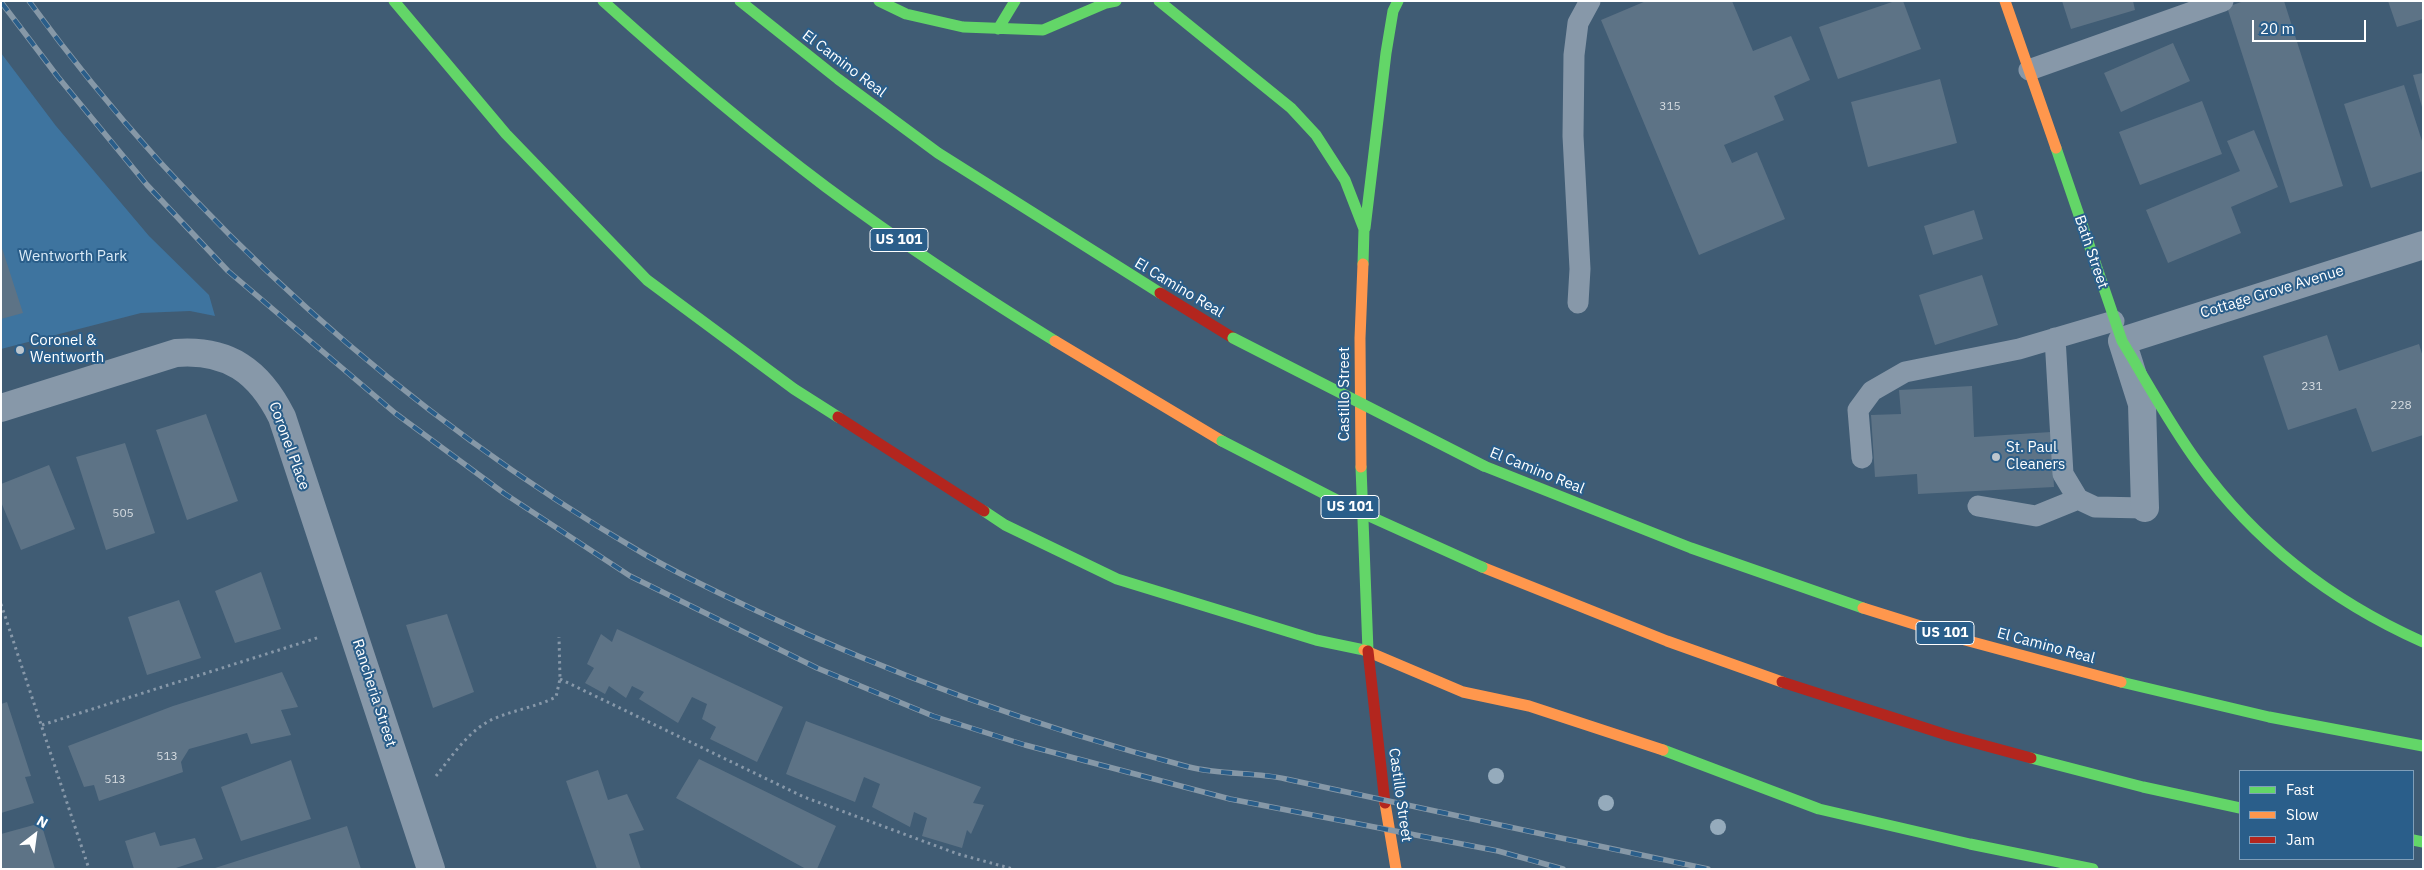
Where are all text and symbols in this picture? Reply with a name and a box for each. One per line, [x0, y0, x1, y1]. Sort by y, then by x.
scale bar [2254, 10, 2368, 42]
text: 20 m [2260, 19, 2295, 38]
street label: El Camino Real [798, 27, 890, 101]
house number: 315 [1659, 100, 1681, 114]
street label: Bath Street [2070, 213, 2112, 291]
road number: US 101 [870, 228, 928, 252]
park label: Wentworth Park [19, 248, 127, 266]
street label: El Camino Real [1131, 254, 1227, 322]
street label: Cottage Grove Avenue [2198, 262, 2346, 322]
place label: Coronel & Wentworth [30, 332, 104, 367]
marker: Coronel & Wentworth [14, 344, 26, 356]
street label: Castillo Street [1336, 347, 1354, 441]
house number: 231 [2301, 380, 2323, 394]
street label: Coronel Place [265, 399, 313, 493]
house number: 228 [2390, 399, 2412, 413]
place label: St. Paul Cleaners [2006, 439, 2065, 474]
street label: El Camino Real [1487, 444, 1587, 498]
marker: St. Paul Cleaners [1990, 451, 2002, 463]
road number: US 101 [1321, 496, 1379, 518]
house number: 505 [112, 507, 134, 521]
road number: US 101 [1916, 622, 1974, 644]
street label: El Camino Real [1995, 624, 2097, 668]
street label: Rancheria Street [348, 637, 400, 749]
street label: Castillo Street [1384, 747, 1416, 843]
house number: 513 [156, 750, 178, 764]
legend [2239, 770, 2414, 860]
house number: 513 [104, 773, 126, 787]
text: Fast [2286, 780, 2314, 799]
text: Slow [2286, 805, 2319, 824]
north arrow [10, 810, 60, 860]
text: N [34, 812, 51, 832]
text: Jam [2286, 830, 2315, 849]

